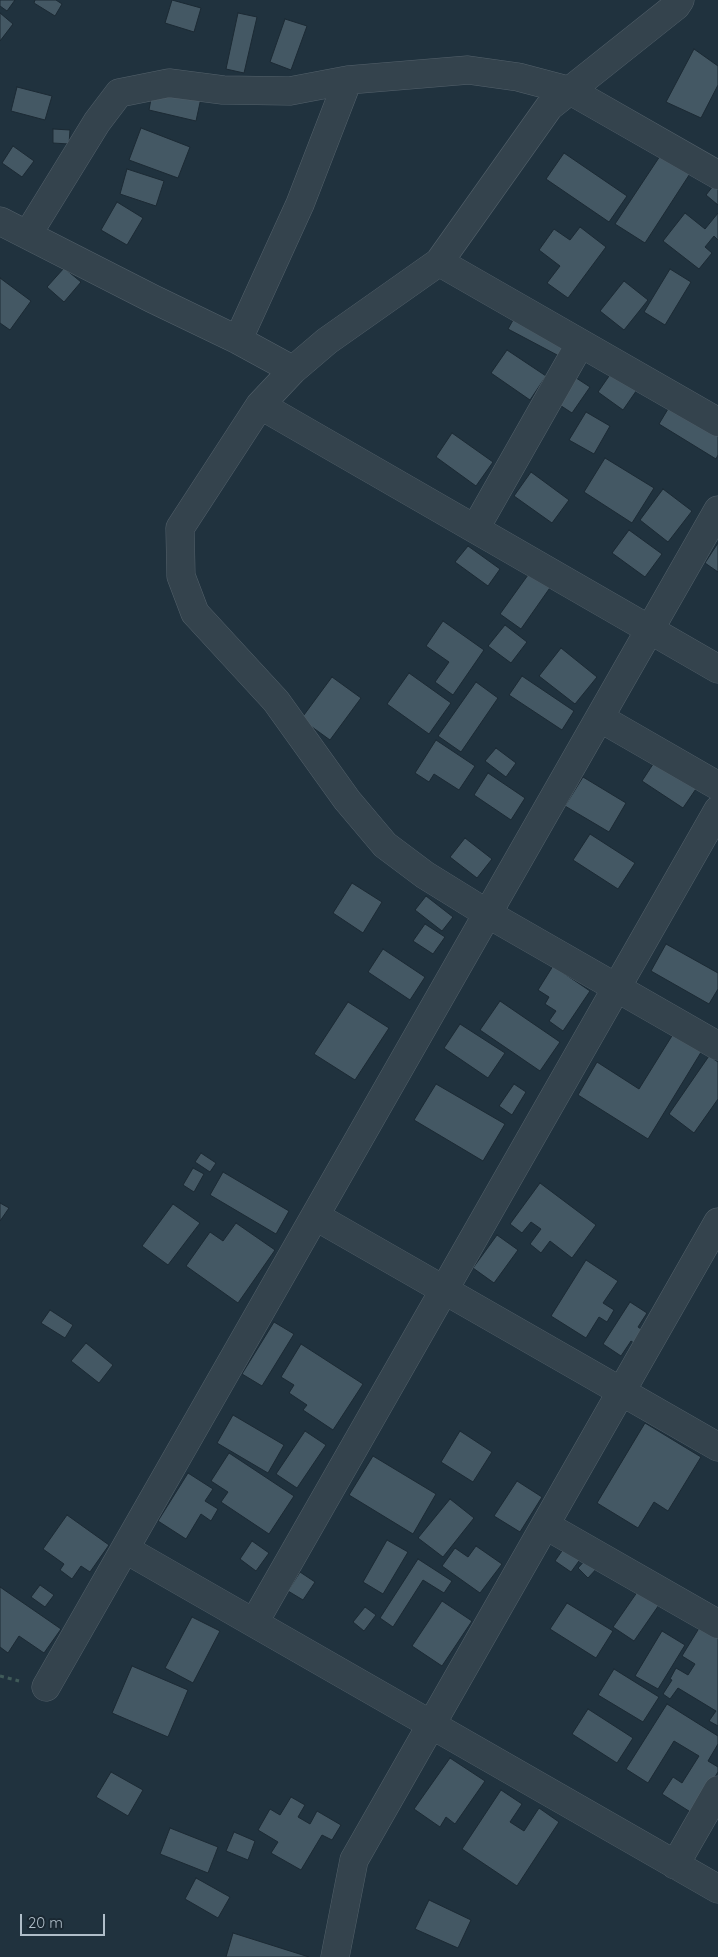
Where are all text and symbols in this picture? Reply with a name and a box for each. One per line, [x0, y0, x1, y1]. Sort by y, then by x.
scale bar [22, 1904, 108, 1936]
text: 20 m [28, 1913, 63, 1932]

